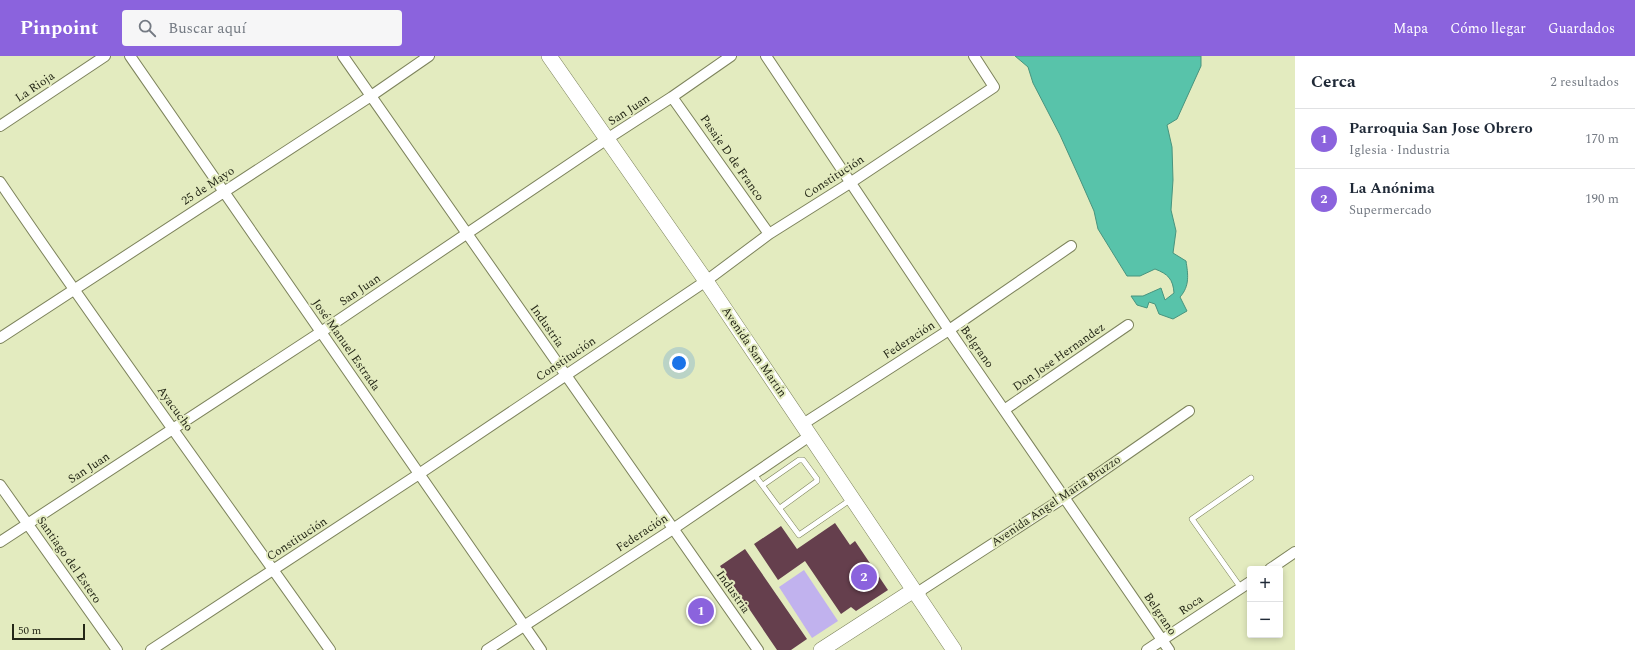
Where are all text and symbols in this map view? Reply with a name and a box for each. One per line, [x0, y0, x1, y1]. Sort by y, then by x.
search box [122, 10, 402, 46]
text: Pinpoint [20, 14, 98, 43]
icon: search [136, 17, 158, 39]
text: Buscar aquí [168, 17, 246, 40]
text: Mapa [1393, 18, 1428, 39]
text: Cómo llegar [1450, 18, 1526, 39]
text: Guardados [1548, 18, 1615, 39]
street label: La Rioja [11, 67, 59, 107]
text: Cerca [1311, 69, 1356, 95]
text: 2 resultados [1550, 72, 1619, 92]
street label: San Juan [604, 89, 654, 131]
street label: Pasaje D de Franco [695, 111, 769, 205]
text: Parroquia San Jose Obrero [1349, 117, 1533, 140]
text: 1 [1320, 129, 1328, 149]
text: 170 m [1585, 129, 1619, 149]
text: Iglesia · Industria [1349, 140, 1450, 160]
street label: Constitución [800, 150, 868, 204]
street label: 25 de Mayo [178, 162, 238, 210]
text: La Anónima [1349, 177, 1435, 200]
text: 2 [1320, 189, 1328, 209]
text: 190 m [1585, 189, 1619, 209]
text: Supermercado [1349, 200, 1432, 220]
street label: San Juan [335, 269, 385, 311]
street label: José Manuel Estrada [307, 295, 385, 395]
street label: Industria [525, 301, 569, 352]
street label: Avenida San Martín [717, 303, 792, 401]
street label: Federación [879, 316, 939, 364]
street label: Don Jose Hernandez [1009, 318, 1109, 396]
street label: Belgrano [955, 322, 999, 372]
street label: Constitución [532, 332, 600, 386]
your location [669, 353, 689, 373]
street label: Ayacucho [152, 382, 198, 436]
street label: San Juan [64, 447, 114, 489]
street label: Avenida Angel Maria Bruzzo [987, 450, 1125, 552]
street label: Federación [612, 509, 672, 557]
street label: Constitución [263, 512, 331, 566]
street label: Santiago del Estero [32, 513, 106, 607]
pin: 2 [851, 562, 877, 592]
map controls [1247, 566, 1283, 638]
button: + [1247, 566, 1283, 602]
street label: Industria [711, 567, 755, 618]
street label: Belgrano [1139, 589, 1181, 639]
street label: Roca [1175, 590, 1207, 620]
pin: 1 [688, 596, 714, 626]
button: − [1247, 602, 1283, 638]
scale bar [12, 622, 85, 641]
text: 50 m [18, 622, 41, 639]

